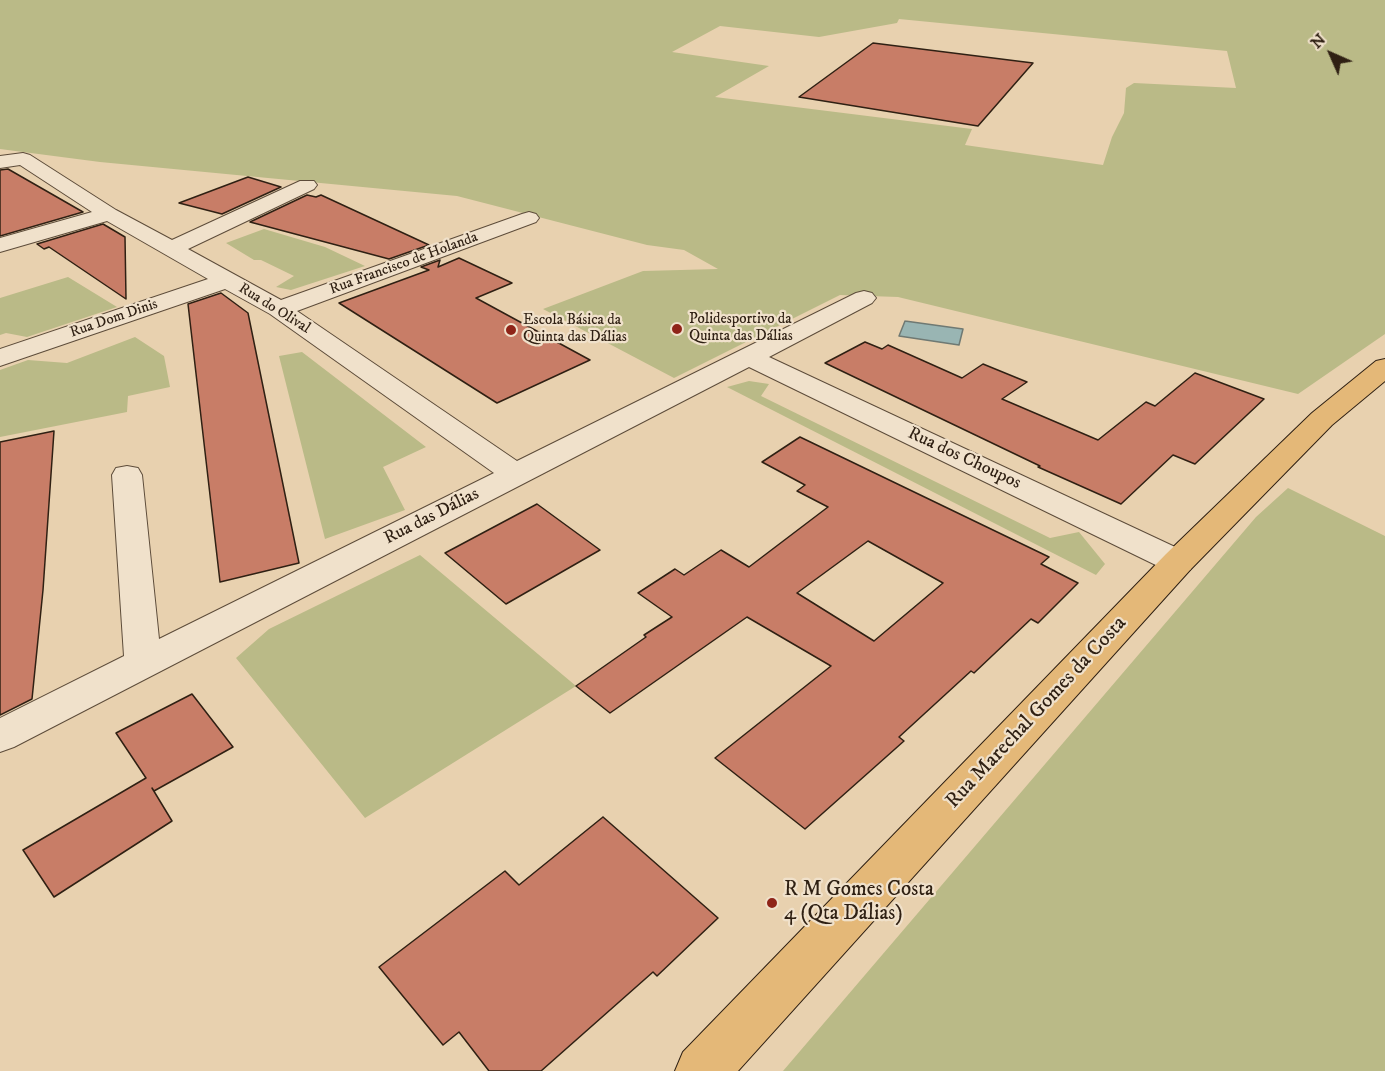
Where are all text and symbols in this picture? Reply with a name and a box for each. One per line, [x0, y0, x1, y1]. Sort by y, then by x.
north arrow [1301, 24, 1361, 84]
text: N [1307, 30, 1330, 53]
street label: Rua Francisco de Holanda [327, 229, 481, 299]
street label: Rua do Olival [235, 280, 313, 338]
street label: Rua Dom Dinis [68, 296, 160, 342]
place label: Polidesportivo da Quinta das Dálias [689, 311, 793, 346]
place label: Escola Básica da Quinta das Dálias [523, 312, 627, 347]
marker: Polidesportivo da Quinta das Dálias [670, 322, 684, 336]
marker: Escola Básica da Quinta das Dálias [504, 323, 518, 337]
street label: Rua dos Choupos [904, 423, 1024, 495]
street label: Rua das Dálias [381, 484, 483, 550]
street label: Rua Marechal Gomes da Costa [941, 612, 1133, 814]
place label: R M Gomes Costa 4 (Qta Dálias) [784, 878, 934, 928]
marker: R M Gomes Costa 4 (Qta Dálias) [765, 896, 779, 910]

